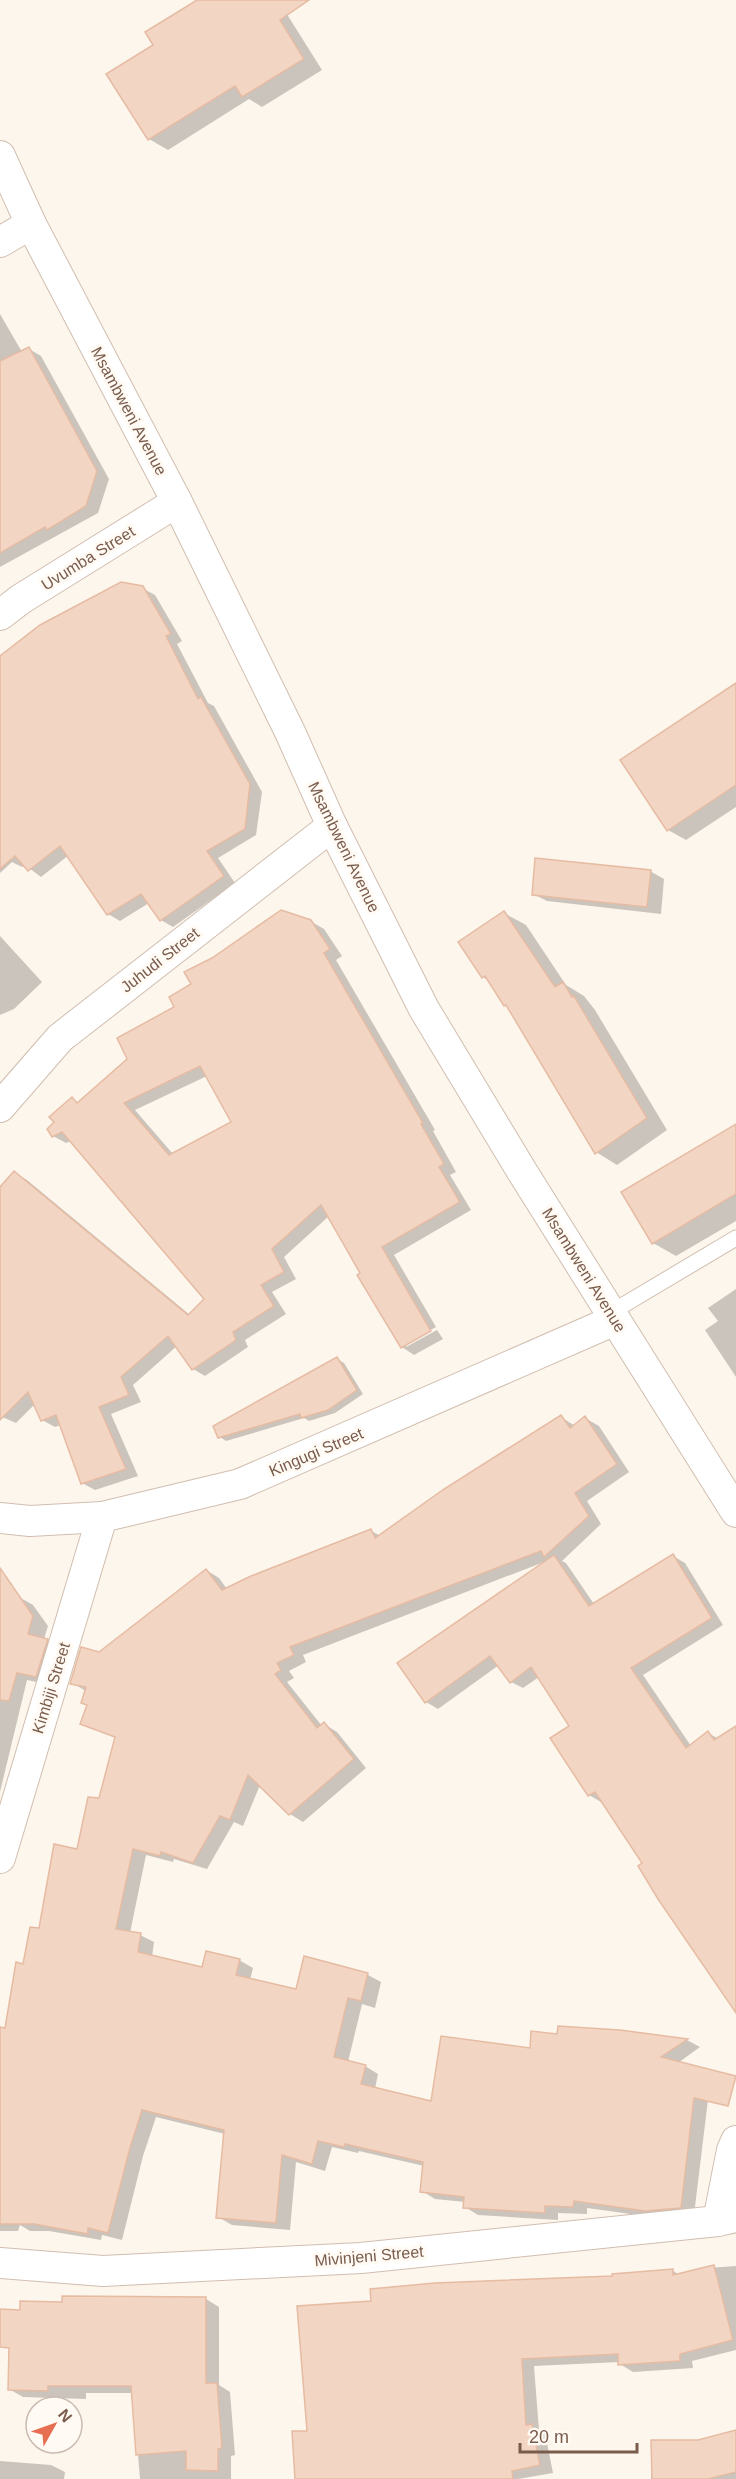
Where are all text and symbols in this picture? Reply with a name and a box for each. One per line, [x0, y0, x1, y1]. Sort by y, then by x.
street label: Msambweni Avenue [88, 344, 170, 478]
street label: Uvumba Street [38, 522, 138, 593]
street label: Msambweni Avenue [305, 779, 383, 915]
street label: Juhudi Street [118, 924, 203, 996]
street label: Msambweni Avenue [539, 1205, 629, 1335]
street label: Kingugi Street [266, 1424, 366, 1479]
street label: Kimbiji Street [29, 1640, 73, 1736]
street label: Mivinjeni Street [314, 2243, 425, 2269]
north arrow [24, 2395, 84, 2455]
text: N [55, 2406, 75, 2426]
scale bar [520, 2416, 637, 2454]
text: 20 m [529, 2427, 569, 2447]

